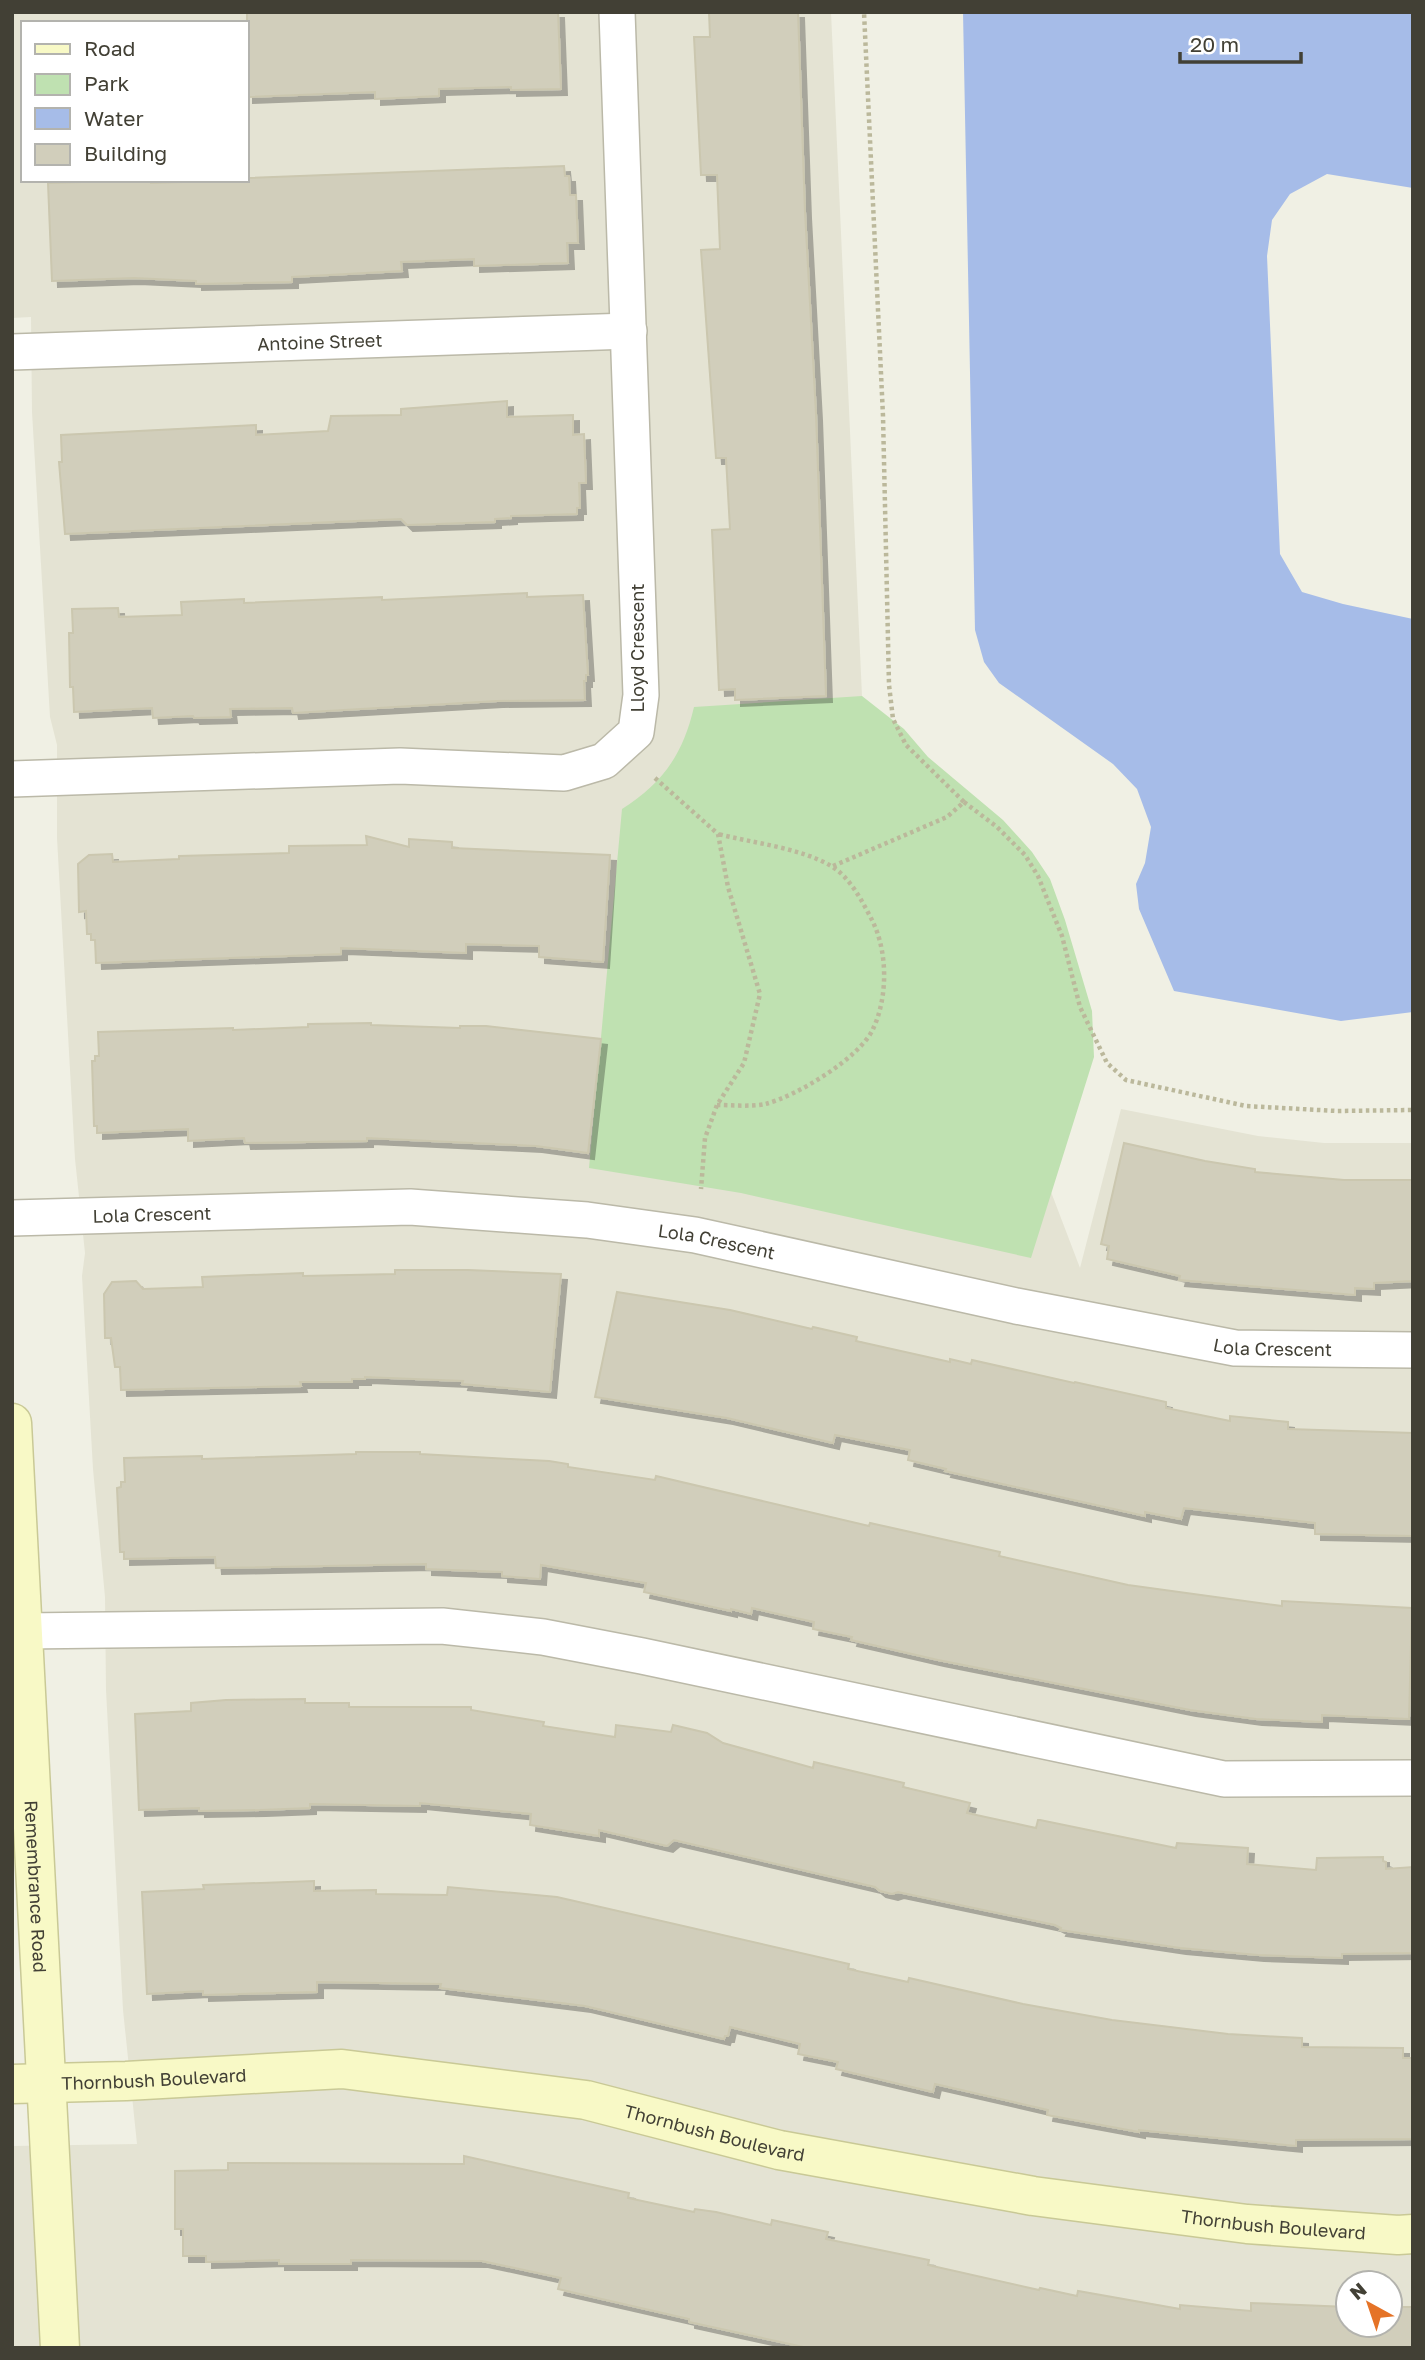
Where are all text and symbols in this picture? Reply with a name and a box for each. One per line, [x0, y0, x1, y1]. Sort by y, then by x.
legend [21, 21, 248, 182]
scale bar [1180, 21, 1301, 65]
text: 20 m [1190, 31, 1239, 57]
text: Road [84, 35, 135, 61]
text: Park [84, 70, 130, 96]
text: Water [84, 105, 144, 131]
text: Building [84, 140, 167, 166]
street label: Antoine Street [257, 328, 383, 355]
street label: Lloyd Crescent [626, 584, 648, 712]
street label: Lola Crescent [92, 1201, 212, 1227]
street label: Lola Crescent [657, 1219, 777, 1263]
street label: Lola Crescent [1212, 1333, 1332, 1360]
street label: Remembrance Road [21, 1799, 52, 1973]
street label: Thornbush Boulevard [61, 2063, 247, 2094]
street label: Thornbush Boulevard [622, 2099, 807, 2165]
street label: Thornbush Boulevard [1180, 2204, 1367, 2244]
north arrow [1334, 2269, 1404, 2339]
text: N [1345, 2277, 1371, 2304]

